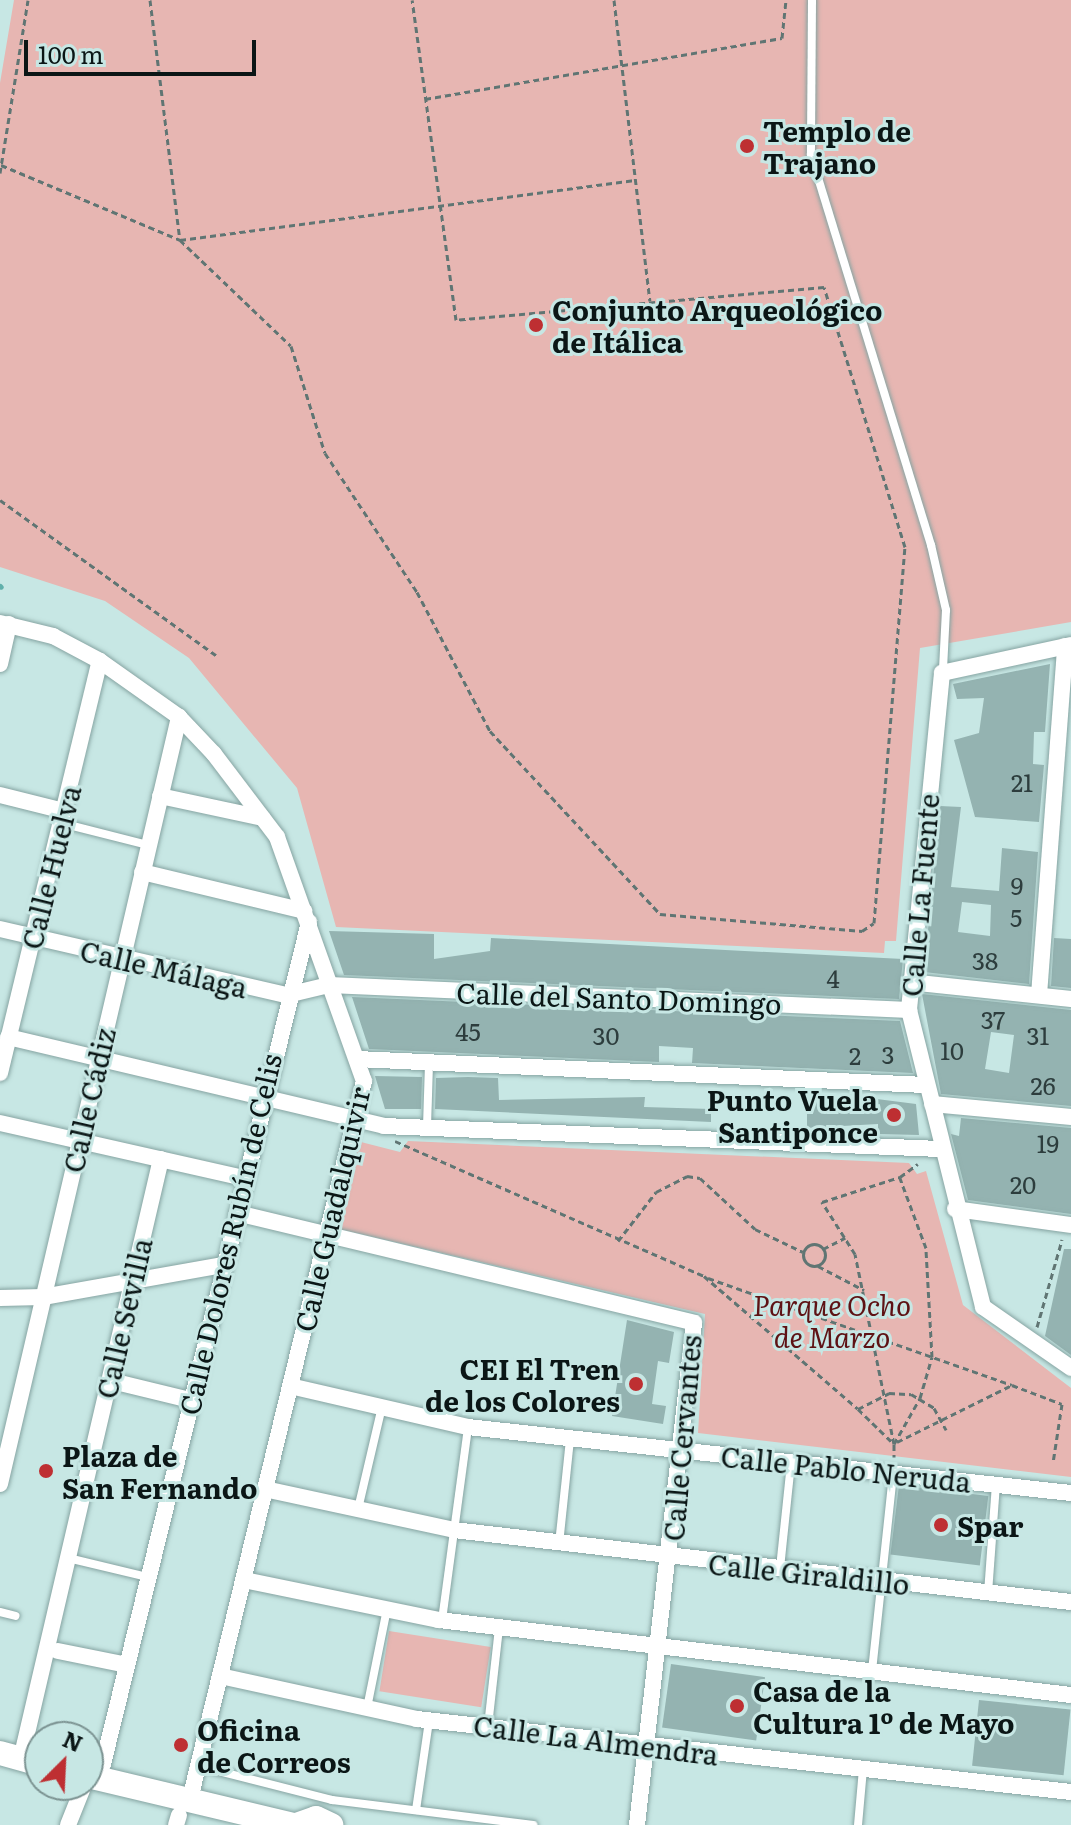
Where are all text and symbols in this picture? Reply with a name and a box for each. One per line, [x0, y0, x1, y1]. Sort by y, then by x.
scale bar [28, 24, 260, 74]
text: 100 m [38, 36, 104, 71]
place label: Templo de Trajano [763, 113, 911, 179]
marker: Templo de Trajano [738, 137, 756, 155]
place label: Conjunto Arqueológico de Itálica [552, 292, 882, 358]
marker: Conjunto Arqueológico de Itálica [527, 316, 545, 334]
house number: 21 [1011, 768, 1033, 796]
street label: Calle Huelva [13, 782, 87, 952]
street label: Calle La Fuente [893, 792, 945, 998]
house number: 9 [1011, 871, 1023, 899]
house number: 5 [1010, 903, 1022, 931]
street label: Calle Málaga [77, 932, 251, 1004]
house number: 38 [972, 946, 998, 974]
house number: 4 [826, 964, 840, 992]
street label: Calle del Santo Domingo [456, 975, 782, 1019]
house number: 37 [981, 1005, 1005, 1033]
house number: 45 [455, 1017, 481, 1045]
house number: 30 [593, 1021, 619, 1049]
house number: 31 [1027, 1021, 1049, 1049]
street label: Calle Cádiz [55, 1024, 121, 1176]
house number: 10 [940, 1036, 964, 1064]
house number: 3 [881, 1040, 895, 1068]
house number: 2 [849, 1041, 861, 1069]
street label: Calle Dolores Rubín de Celis [171, 1050, 287, 1418]
house number: 26 [1030, 1071, 1056, 1099]
place label: Punto Vuela Santiponce [707, 1082, 878, 1148]
street label: Calle Guadalquivir [287, 1083, 375, 1335]
marker: Punto Vuela Santiponce [885, 1106, 903, 1124]
house number: 19 [1037, 1129, 1059, 1157]
house number: 20 [1010, 1170, 1036, 1198]
street label: Calle Sevilla [88, 1235, 158, 1401]
park label: Parque Ocho de Marzo [753, 1287, 911, 1353]
street label: Calle Cervantes [655, 1334, 707, 1542]
place label: CEI El Tren de los Colores [425, 1351, 620, 1417]
marker: CEI El Tren de los Colores [627, 1375, 645, 1393]
place label: Plaza de San Fernando [62, 1438, 258, 1504]
street label: Calle Pablo Neruda [719, 1438, 973, 1498]
marker: Plaza de San Fernando [37, 1462, 55, 1480]
place label: Spar [957, 1508, 1024, 1542]
marker: Spar [932, 1516, 950, 1534]
street label: Calle Giraldillo [707, 1546, 911, 1600]
place label: Casa de la Cultura 1º de Mayo [753, 1673, 1015, 1739]
marker: Casa de la Cultura 1º de Mayo [728, 1697, 746, 1715]
street label: Calle La Almendra [472, 1707, 720, 1771]
place label: Oficina de Correos [197, 1712, 351, 1778]
north arrow [24, 1721, 104, 1801]
text: N [58, 1722, 88, 1759]
marker: Oficina de Correos [172, 1736, 190, 1754]

